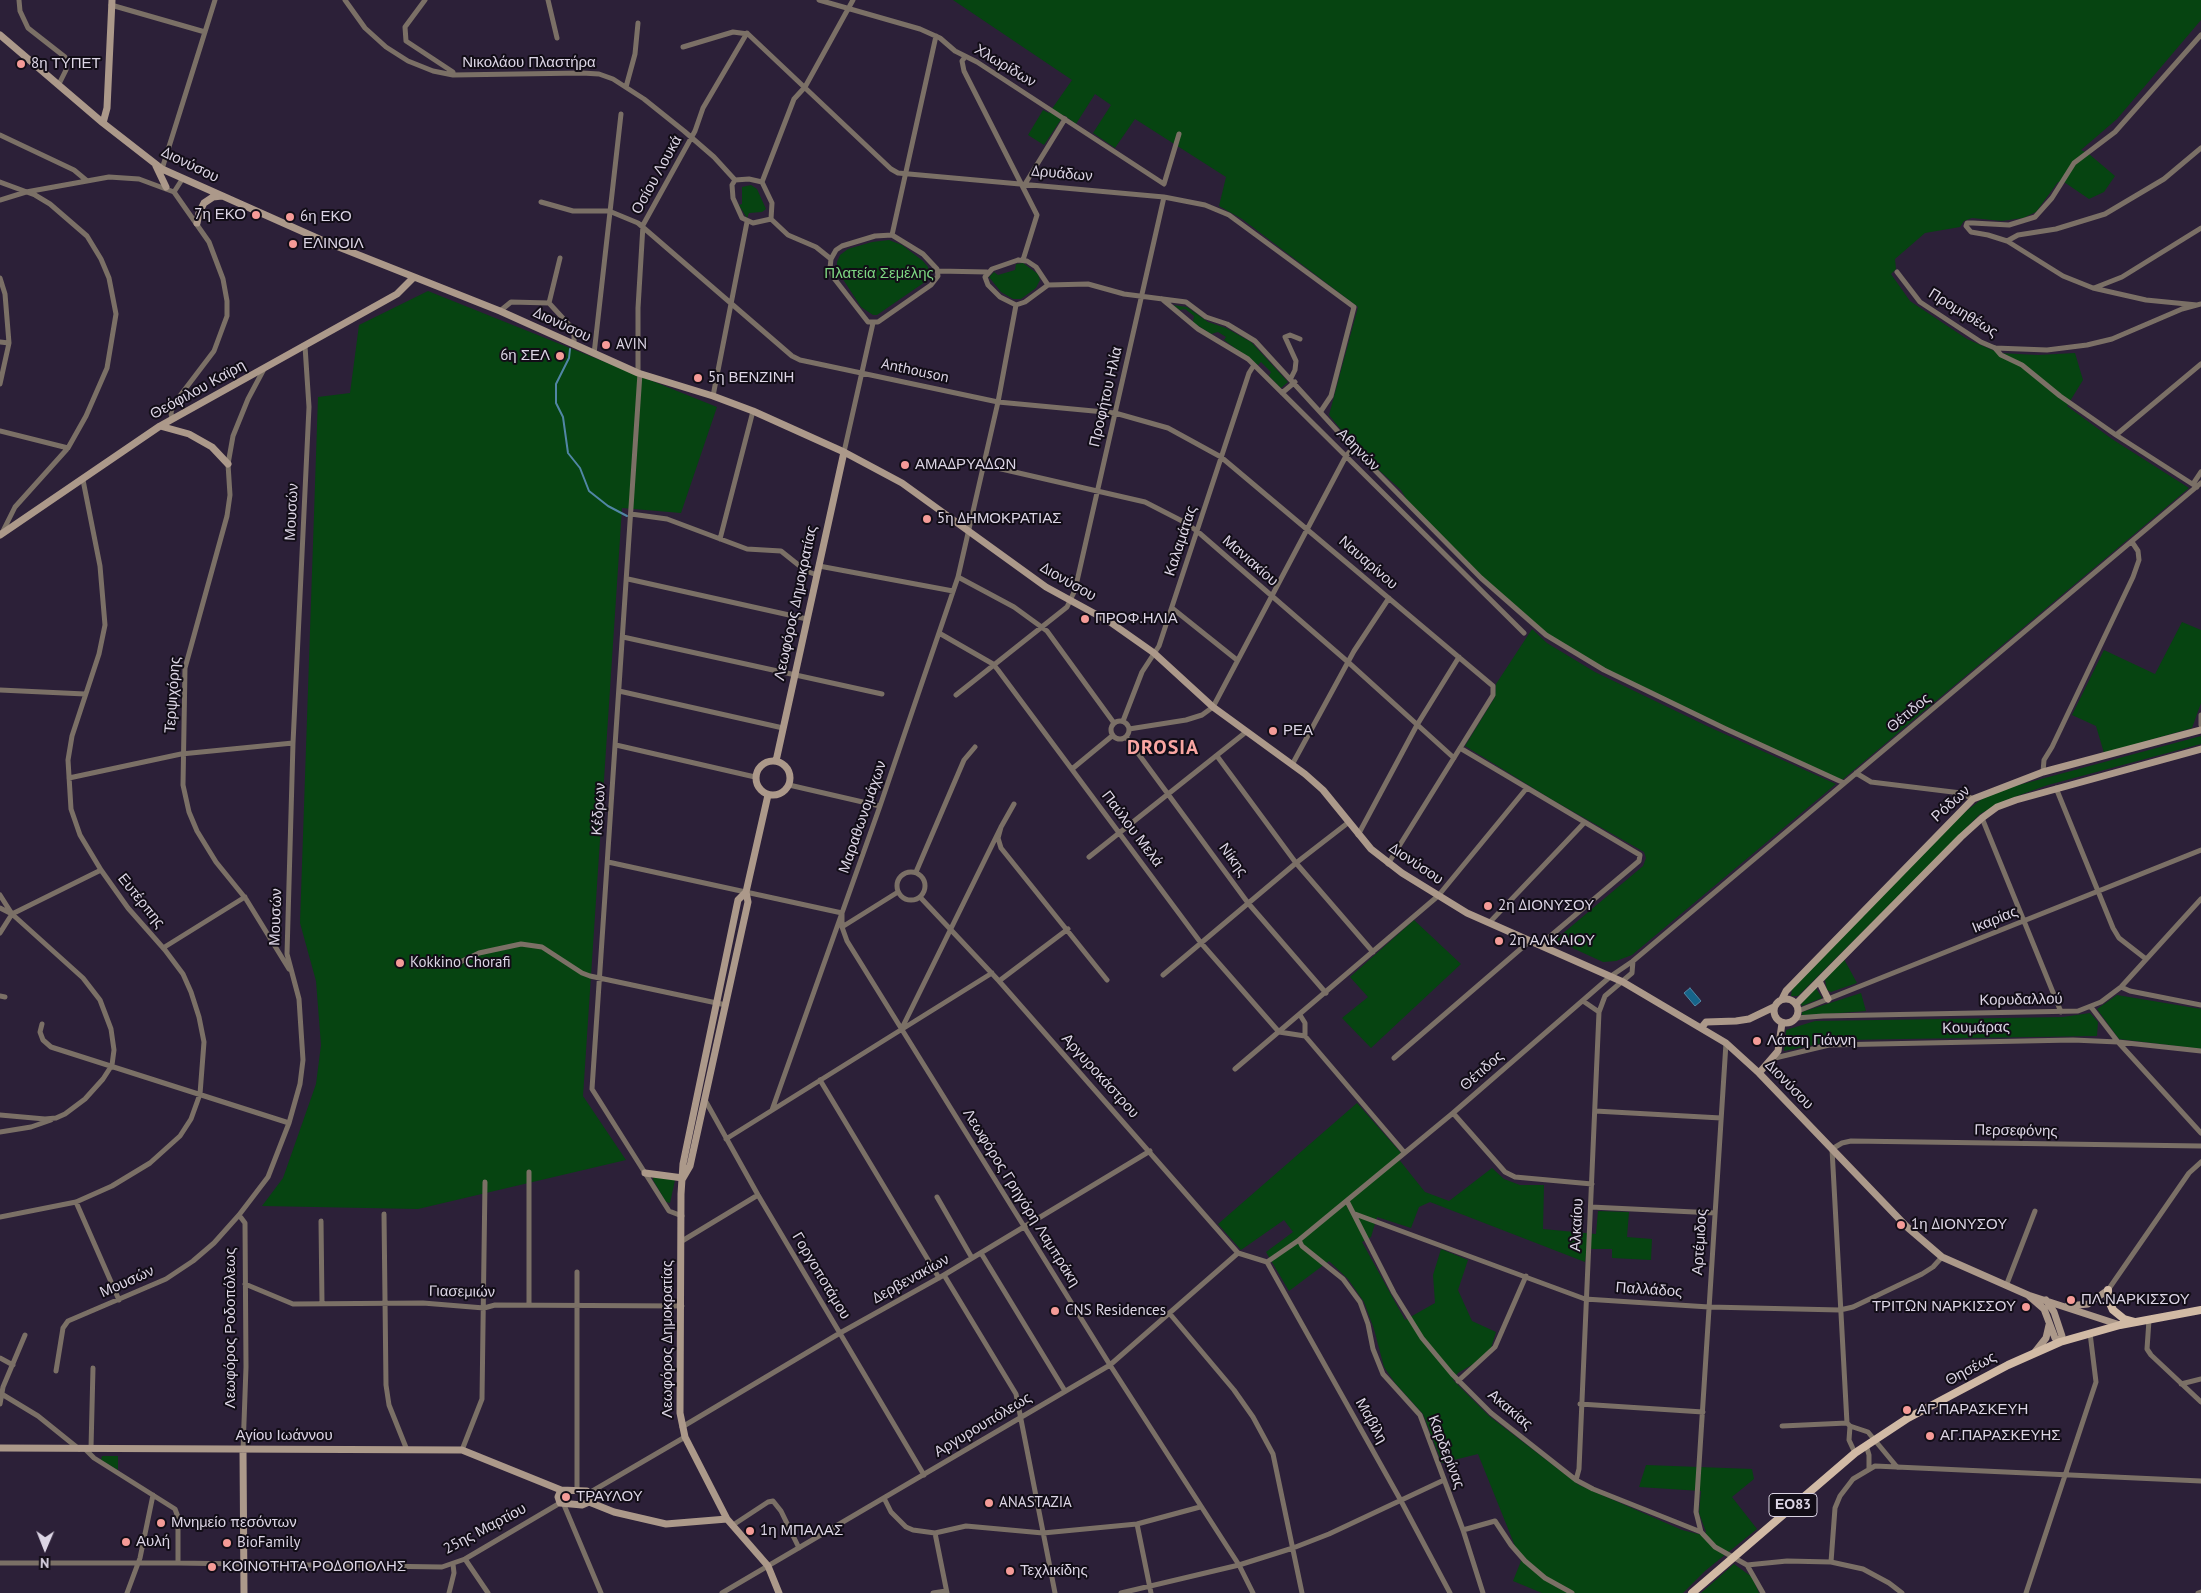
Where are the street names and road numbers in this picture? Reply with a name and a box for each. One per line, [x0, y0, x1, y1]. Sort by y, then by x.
street label: Χλωρίδων [971, 41, 1039, 91]
street label: Νικολάου Πλαστήρα [462, 54, 596, 72]
street label: Οσίου Λουκά [628, 132, 686, 218]
street label: Διονύσου [158, 143, 222, 187]
street label: Δρυάδων [1031, 162, 1093, 186]
street label: Προμηθέως [1925, 285, 2001, 341]
street label: Διονύσου [530, 304, 594, 346]
street label: Προφήτου Ηλία [1086, 345, 1126, 449]
street label: Anthouson [879, 355, 951, 387]
street label: Θεόφιλου Καϊρη [147, 356, 249, 424]
street label: Αθηνών [1333, 425, 1383, 475]
street label: Μουσών [282, 483, 302, 541]
street label: Καλαμάτας [1161, 504, 1201, 578]
street label: Λεωφόρος Δημοκρατίας [771, 524, 821, 682]
street label: Μανιακίου [1218, 532, 1282, 590]
street label: Ναυαρίνου [1335, 532, 1401, 594]
street label: Διονύσου [1037, 559, 1099, 605]
street label: Τερψιχόρης [161, 656, 185, 734]
street label: Θέτιδος [1883, 690, 1935, 736]
street label: Μαραθωνομάχων [835, 758, 891, 876]
street label: Κέδρων [588, 782, 610, 836]
street label: Ρόδων [1928, 782, 1974, 826]
street label: Παύλου Μελά [1098, 787, 1166, 871]
street label: Διονύσου [1385, 839, 1447, 889]
street label: Νίκης [1215, 840, 1251, 880]
street label: Ευτέρπης [114, 870, 168, 932]
street label: Μουσών [266, 888, 286, 946]
street label: Ικαρίας [1969, 903, 2021, 937]
street label: Κορυδαλλού [1979, 990, 2063, 1010]
street label: Κουμάρας [1942, 1018, 2010, 1038]
street label: Αργυροκάστρου [1057, 1030, 1143, 1122]
street label: Θέτιδος [1457, 1047, 1507, 1095]
street label: Διονύσου [1761, 1057, 1817, 1113]
street label: Λεωφόρος Γρηγόρη Λαμπράκη [959, 1106, 1083, 1290]
street label: Περσεφόνης [1974, 1121, 2058, 1141]
street label: Αλκαίου [1567, 1198, 1587, 1252]
street label: Αρτέμιδος [1689, 1208, 1711, 1276]
street label: Γοργοποτάμου [788, 1229, 854, 1323]
street label: Λεωφόρος Ροδοπόλεως [222, 1248, 240, 1408]
street label: Δερβενακίων [869, 1250, 953, 1308]
street label: Λεωφόρος Δημοκρατίας [659, 1260, 677, 1418]
street label: Μουσών [97, 1262, 157, 1302]
street label: Παλλάδος [1615, 1279, 1683, 1301]
street label: Γιασεμιών [429, 1282, 495, 1302]
street label: Θησέως [1943, 1348, 1999, 1390]
street label: Ακακίας [1484, 1386, 1536, 1434]
street label: Αργυρουπόλεως [931, 1389, 1035, 1461]
street label: Μαβίλη [1351, 1395, 1391, 1447]
street label: Καρδερίνας [1424, 1413, 1468, 1491]
street label: Αγίου Ιωάννου [235, 1427, 333, 1445]
road number: ΕΟ83 [1769, 1494, 1817, 1516]
street label: 25ης Μαρτίου [441, 1500, 529, 1558]

